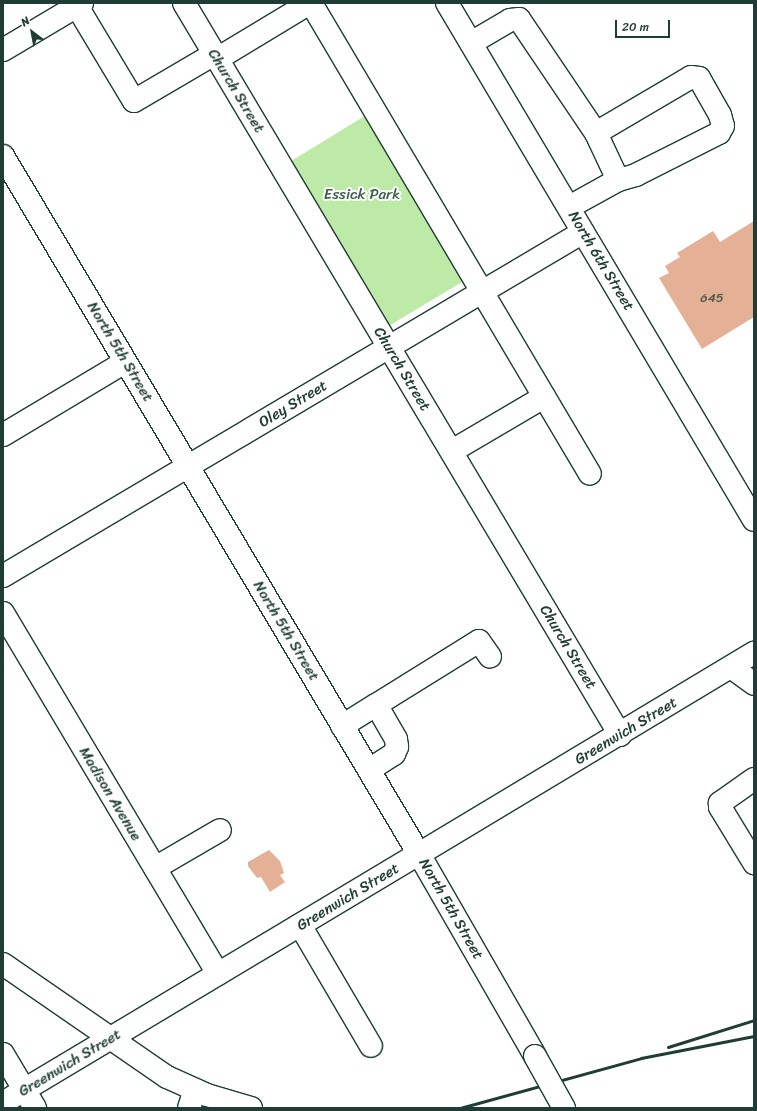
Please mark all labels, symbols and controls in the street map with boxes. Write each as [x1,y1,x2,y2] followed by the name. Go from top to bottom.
[17,11,34,31] text: N
[12,12,52,52] north arrow
[617,12,672,38] scale bar
[622,16,649,38] text: 20 m
[204,46,268,136] street label: Church Street
[324,186,400,204] park label: Essick Park
[564,208,638,314] street label: North 6th Street
[700,290,724,306] house number: 645
[83,299,157,405] street label: North 5th Street
[370,324,434,414] street label: Church Street
[255,376,331,432] street label: Oley Street
[249,578,323,684] street label: North 5th Street
[536,602,600,692] street label: Church Street
[572,693,680,769] street label: Greenwich Street
[75,744,145,844] street label: Madison Avenue
[415,855,487,963] street label: North 5th Street
[294,859,402,935] street label: Greenwich Street
[16,1025,124,1101] street label: Greenwich Street

